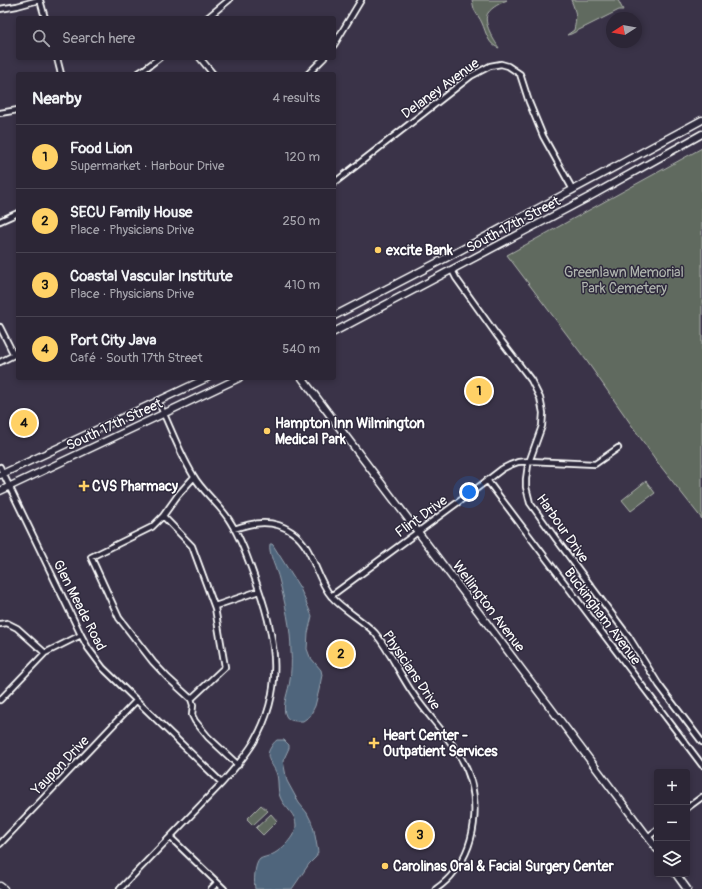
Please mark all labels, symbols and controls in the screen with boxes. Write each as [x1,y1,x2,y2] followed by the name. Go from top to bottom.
[606,12,642,48] north arrow
[16,16,336,60] search box
[30,27,52,49] icon: search
[62,29,135,48] text: Search here
[398,54,483,122] street label: Delaney Avenue
[32,88,81,109] text: Nearby
[273,90,320,106] text: 4 results
[70,139,133,158] text: Food Lion
[42,149,48,165] text: 1
[284,149,320,165] text: 120 m
[70,158,224,174] text: Supermarket · Harbour Drive
[463,192,563,256] street label: South 17th Street
[70,203,193,222] text: SECU Family House
[41,213,49,229] text: 2
[282,213,320,229] text: 250 m
[70,222,194,238] text: Place · Physicians Drive
[385,242,453,259] place label: excite Bank
[373,245,383,255] marker: excite Bank
[564,264,684,297] park label: Greenlawn Memorial Park Cemetery
[70,267,233,286] text: Coastal Vascular Institute
[41,277,49,293] text: 3
[284,277,320,293] text: 410 m
[70,286,194,302] text: Place · Physicians Drive
[70,331,157,350] text: Port City Java
[41,341,49,357] text: 4
[282,341,320,357] text: 540 m
[70,350,203,366] text: Café · South 17th Street
[466,376,492,406] pin: 1
[63,395,165,454] street label: South 17th Street
[11,408,37,438] pin: 4
[275,415,425,448] place label: Hampton Inn Wilmington Medical Park
[262,426,272,436] marker: Hampton Inn Wilmington Medical Park
[92,478,178,495] place label: CVS Pharmacy
[79,481,89,491] marker: CVS Pharmacy
[459,482,479,502] your location
[533,491,592,566] street label: Harbour Drive
[392,492,451,541] street label: Flint Drive
[49,557,110,654] street label: Glen Meade Road
[449,557,529,655] street label: Wellington Avenue
[561,564,645,668] street label: Buckingham Avenue
[379,628,444,713] street label: Physicians Drive
[328,639,354,669] pin: 2
[383,727,498,760] place label: Heart Center - Outpatient Services
[27,732,93,799] street label: Yaupon Drive
[368,737,380,749] marker: Heart Center - Outpatient Services
[654,769,690,877] map controls
[654,769,690,805] button: +
[654,805,690,841] button: −
[407,820,433,850] pin: 3
[654,841,690,877] button: layers
[393,858,615,875] place label: Carolinas Oral & Facial Surgery Center
[380,861,390,871] marker: Carolinas Oral & Facial Surgery Center

